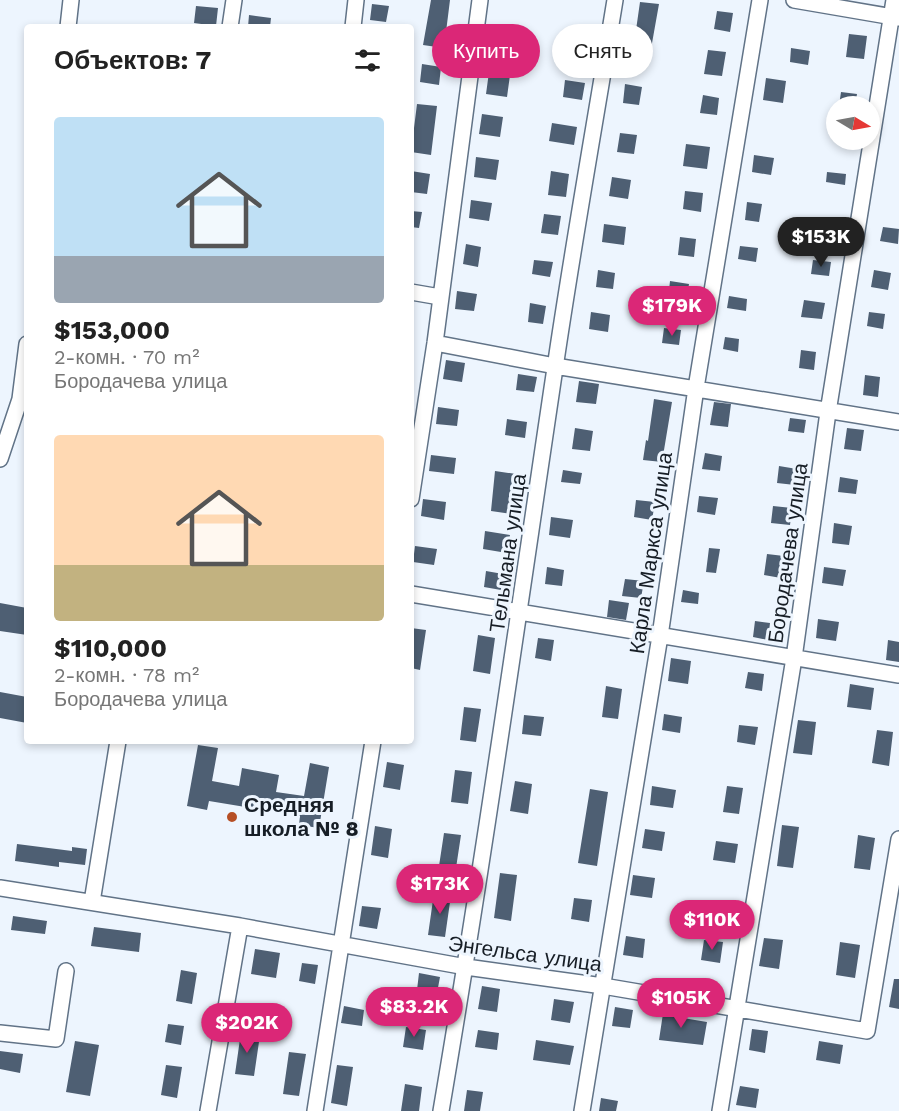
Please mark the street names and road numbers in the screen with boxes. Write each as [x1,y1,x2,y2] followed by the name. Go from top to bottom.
[624,450,677,655] street label: Карла Маркса улица
[762,461,813,645] street label: Бородачева улица
[484,472,531,634] street label: Тельмана улица
[447,930,604,977] street label: Энгельса улица

